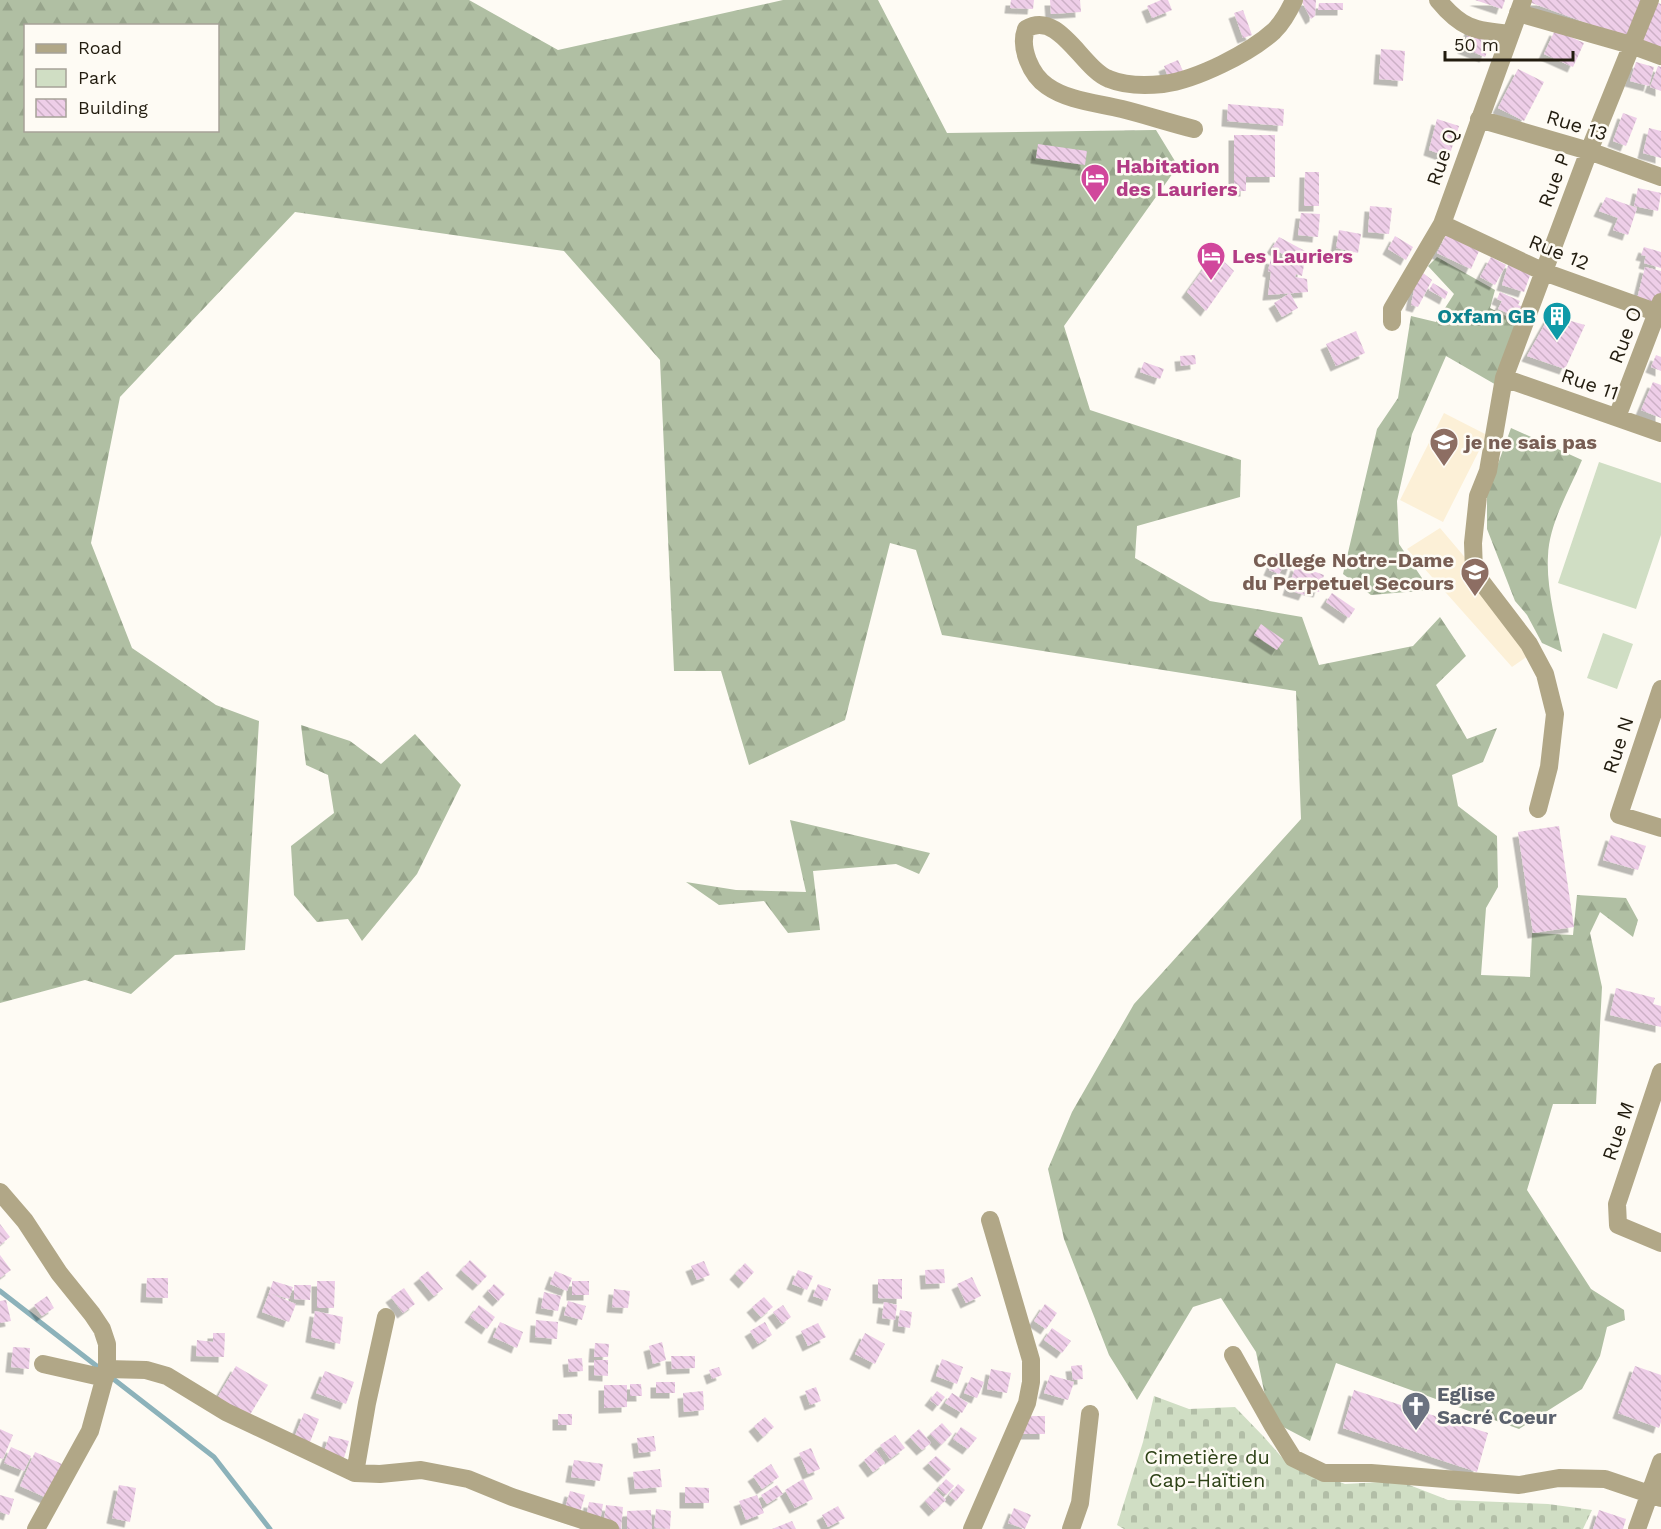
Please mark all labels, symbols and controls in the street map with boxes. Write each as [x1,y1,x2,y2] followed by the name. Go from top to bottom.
[24,24,219,132] legend
[1445,24,1572,62] scale bar
[1454,34,1499,55] text: 50 m
[78,37,122,58] text: Road
[78,67,117,88] text: Park
[78,97,148,118] text: Building
[1543,104,1611,146] street label: Rue 13
[1421,125,1463,189] street label: Rue Q
[1533,150,1575,210] street label: Rue P
[1116,154,1238,201] place label: Habitation des Lauriers
[1079,162,1111,204] hotel icon: Habitation des Lauriers
[1525,229,1593,275] street label: Rue 12
[1195,240,1227,282] hotel icon: Les Lauriers
[1232,244,1353,268] place label: Les Lauriers
[1541,300,1573,342] building icon: Oxfam GB
[1603,303,1647,367] street label: Rue O
[1437,304,1536,328] place label: Oxfam GB
[1558,363,1622,405] street label: Rue 11
[1428,426,1460,468] school or university icon: je ne sais pas
[1463,430,1597,454] place label: je ne sais pas
[1242,548,1454,595] place label: College Notre-Dame du Perpetuel Secours
[1459,556,1491,598] school or university icon: College Notre-Dame du Perpetuel Secours
[1598,713,1638,777] street label: Rue N
[1597,1098,1639,1164] street label: Rue M
[1437,1382,1557,1429] place label: Eglise Sacré Coeur
[1400,1390,1432,1432] church icon: Eglise Sacré Coeur
[1144,1445,1270,1492] park label: Cimetière du Cap-Haïtien

